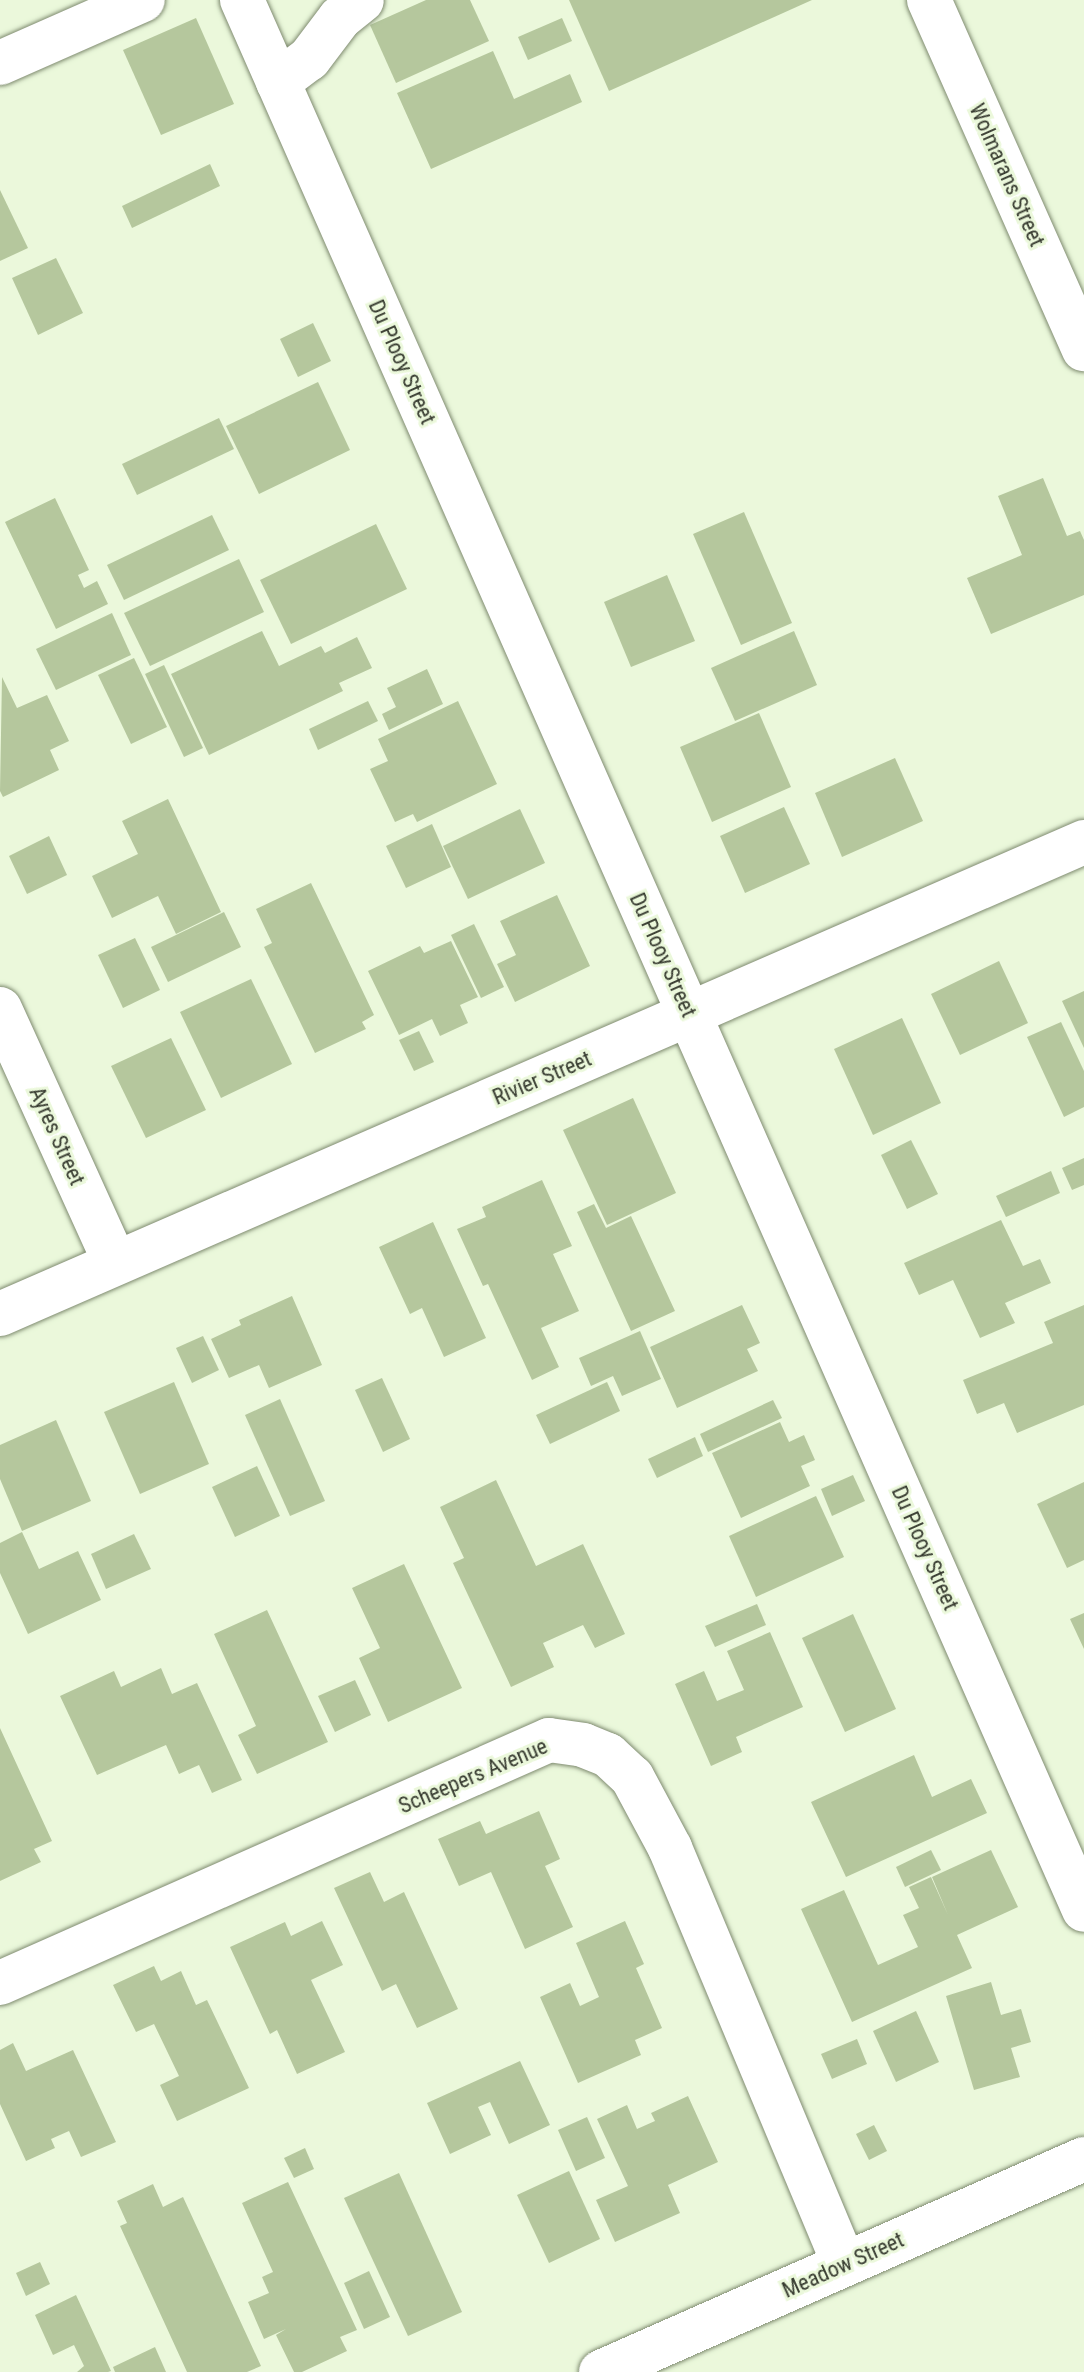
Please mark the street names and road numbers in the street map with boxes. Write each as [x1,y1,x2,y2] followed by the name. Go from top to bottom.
[964,99,1050,251] street label: Wolmarans Street
[363,296,441,428] street label: Du Plooy Street
[624,889,702,1021] street label: Du Plooy Street
[489,1045,595,1111] street label: Rivier Street
[24,1083,90,1189] street label: Ayres Street
[886,1482,964,1614] street label: Du Plooy Street
[395,1733,551,1819] street label: Scheepers Avenue
[778,2226,908,2304] street label: Meadow Street

